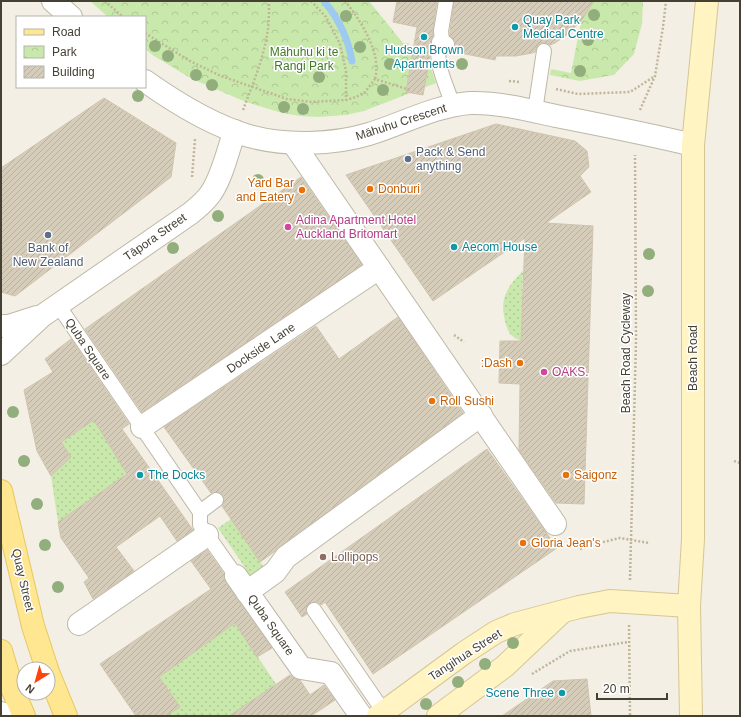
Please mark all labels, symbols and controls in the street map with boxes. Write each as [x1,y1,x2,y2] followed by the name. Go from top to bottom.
[523,13,604,41] place label: Quay Park Medical Centre
[16,16,146,88] legend
[510,22,520,32] marker: Quay Park Medical Centre
[52,25,81,39] text: Road
[419,32,429,42] marker: Hudson Brown Apartments
[385,43,463,71] place label: Hudson Brown Apartments
[52,45,78,59] text: Park
[270,45,339,73] park label: Māhuhu ki te Rangi Park
[52,65,95,79] text: Building
[354,101,449,143] street label: Māhuhu Crescent
[416,145,485,173] place label: Pack & Send anything
[403,154,413,164] marker: Pack & Send anything
[236,176,294,204] place label: Yard Bar and Eatery
[378,182,420,196] place label: Donburi
[365,184,375,194] marker: Donburi
[297,185,307,195] marker: Yard Bar and Eatery
[121,210,190,264] street label: Tāpora Street
[296,213,416,241] place label: Adina Apartment Hotel Auckland Britomart
[283,222,293,232] marker: Adina Apartment Hotel Auckland Britomart
[43,230,53,240] marker: Bank of New Zealand
[462,240,538,254] place label: Aecom House
[13,241,83,269] place label: Bank of New Zealand
[449,242,459,252] marker: Aecom House
[619,293,633,413] street label: Beach Road Cycleway
[62,315,114,383] street label: Quba Square
[224,320,298,376] street label: Dockside Lane
[686,325,700,391] street label: Beach Road
[481,356,512,370] place label: :Dash
[515,358,525,368] marker: :Dash
[552,365,589,379] place label: OAKS.
[539,367,549,377] marker: OAKS.
[440,394,494,408] place label: Roll Sushi
[427,396,437,406] marker: Roll Sushi
[148,468,205,482] place label: The Docks
[574,468,617,482] place label: Saigonz
[135,470,145,480] marker: The Docks
[561,470,571,480] marker: Saigonz
[531,536,601,550] place label: Gloria Jean's
[518,538,528,548] marker: Gloria Jean's
[9,547,37,613] street label: Quay Street
[331,550,378,564] place label: Lollipops
[318,552,328,562] marker: Lollipops
[245,592,297,659] street label: Quba Square
[426,626,505,684] street label: Tangihua Street
[16,661,56,701] north arrow
[597,675,667,701] scale bar
[23,682,37,696] text: N
[603,682,630,696] text: 20 m
[486,686,554,700] place label: Scene Three
[557,688,567,698] marker: Scene Three

